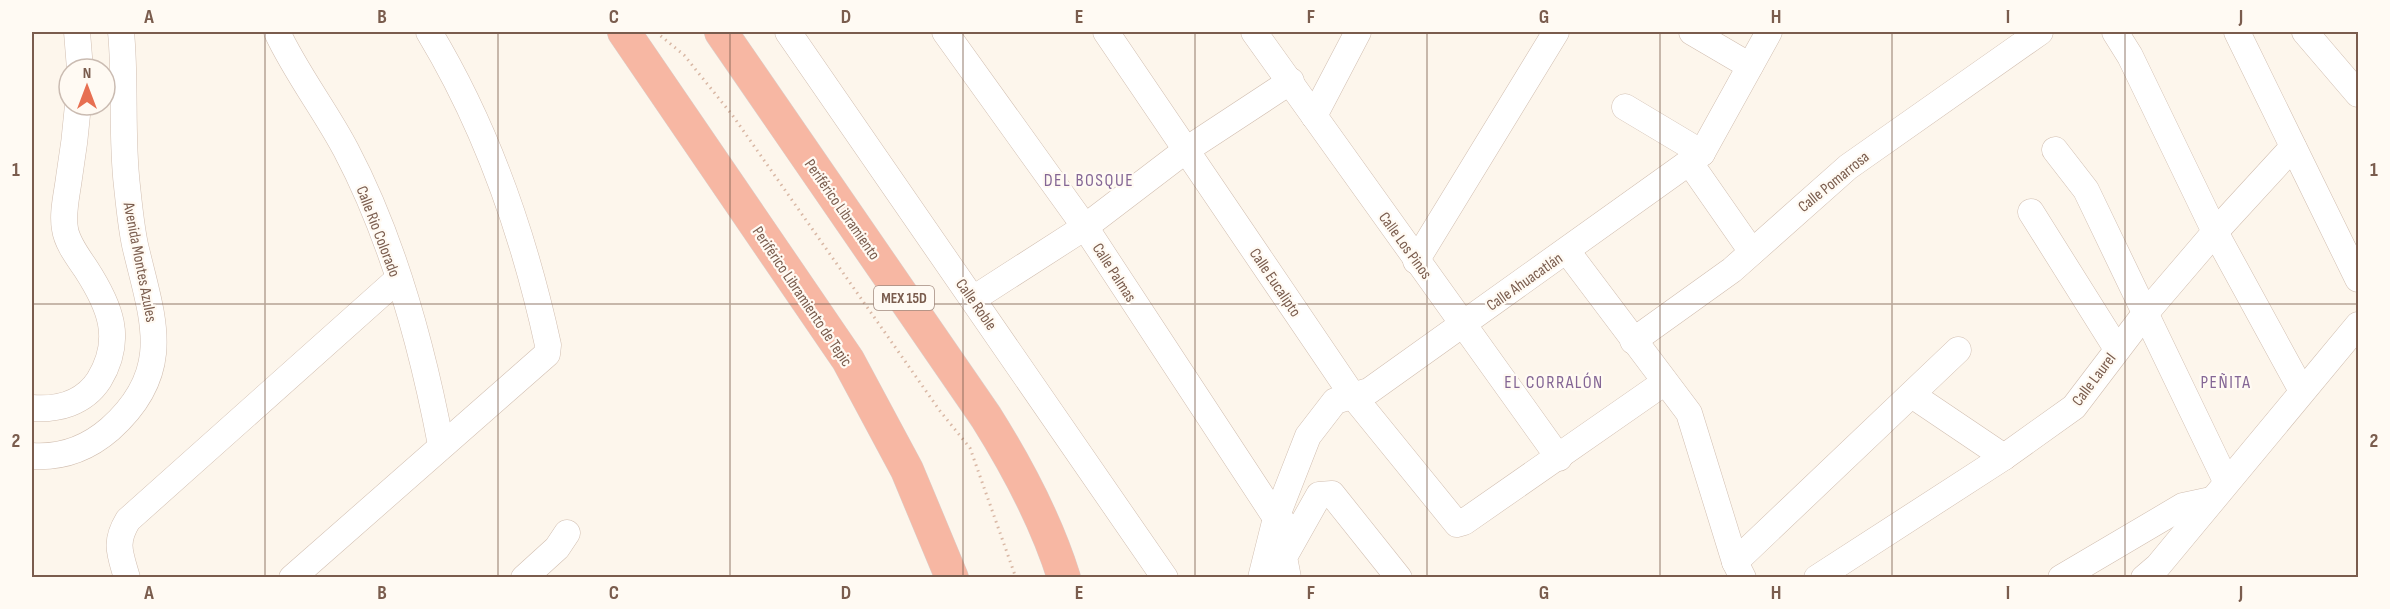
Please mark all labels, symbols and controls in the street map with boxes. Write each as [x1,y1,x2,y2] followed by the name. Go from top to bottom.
[143,5,154,29] text: A
[377,5,387,29] text: B
[609,5,619,29] text: C
[841,5,851,29] text: D
[1075,5,1083,29] text: E
[1307,5,1315,29] text: F
[1539,5,1549,29] text: G
[1771,5,1781,29] text: H
[2006,5,2010,29] text: I
[2238,5,2243,29] text: J
[57,57,117,117] north arrow
[83,64,91,83] text: N
[1795,148,1873,217] street label: Calle Pomarrosa
[800,156,884,264] street label: Periférico Libramiento
[12,158,20,182] text: 1
[2370,158,2378,182] text: 1
[1044,170,1134,191] district label: DEL BOSQUE
[352,183,404,280] street label: Calle Rio Colorado
[118,200,160,324] street label: Avenida Montes Azules
[1374,209,1436,283] street label: Calle Los Pinos
[748,223,856,370] street label: Periférico Libramiento de Tepic
[1088,240,1140,306] street label: Calle Palmas
[1245,245,1305,321] street label: Calle Eucalipto
[1483,249,1567,315] street label: Calle Ahuacatlán
[951,275,1000,334] street label: Calle Roble
[874,286,934,310] road number: MEX 15D
[2068,350,2120,410] street label: Calle Laurel
[1504,372,1604,393] district label: EL CORRALÓN
[2200,372,2252,393] district label: PEÑITA
[12,429,20,453] text: 2
[2370,429,2378,453] text: 2
[143,581,154,605] text: A
[377,581,387,605] text: B
[609,581,619,605] text: C
[841,581,851,605] text: D
[1075,581,1083,605] text: E
[1307,581,1315,605] text: F
[1539,581,1549,605] text: G
[1771,581,1781,605] text: H
[2006,581,2010,605] text: I
[2238,581,2243,605] text: J

